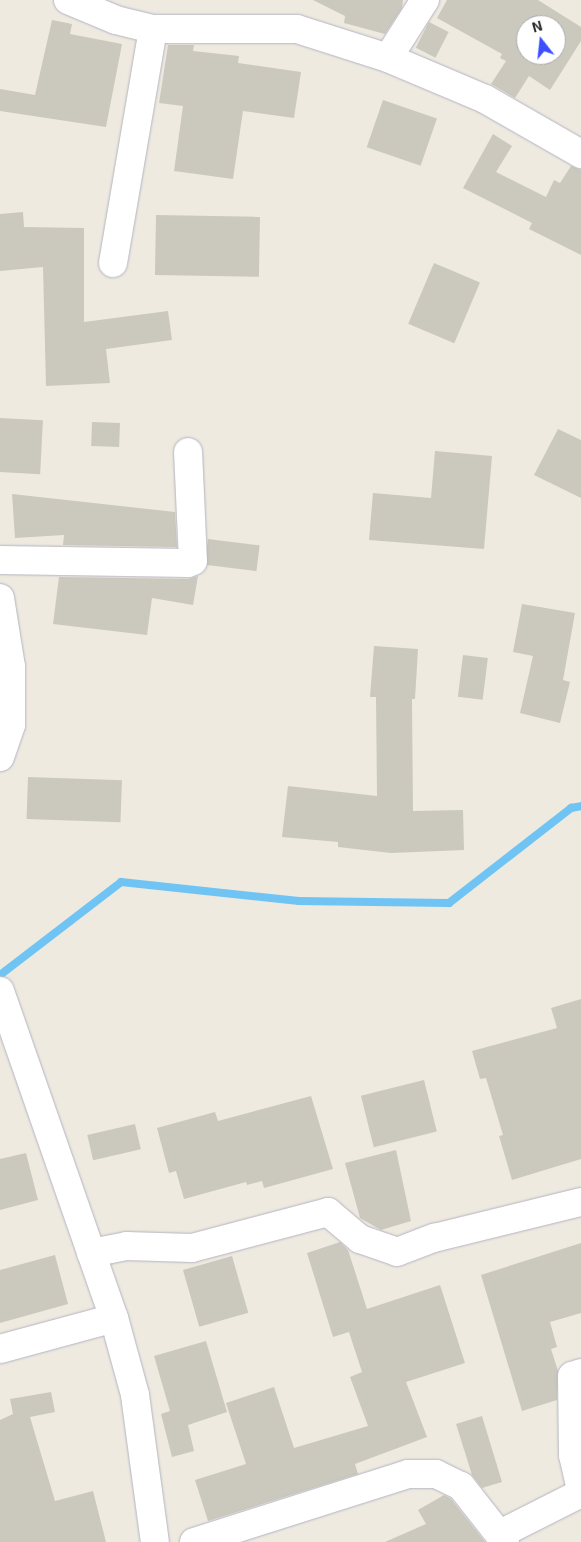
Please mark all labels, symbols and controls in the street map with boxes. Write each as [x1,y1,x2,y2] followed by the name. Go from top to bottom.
[516,15,566,65] north arrow
[530,16,544,36] text: N

